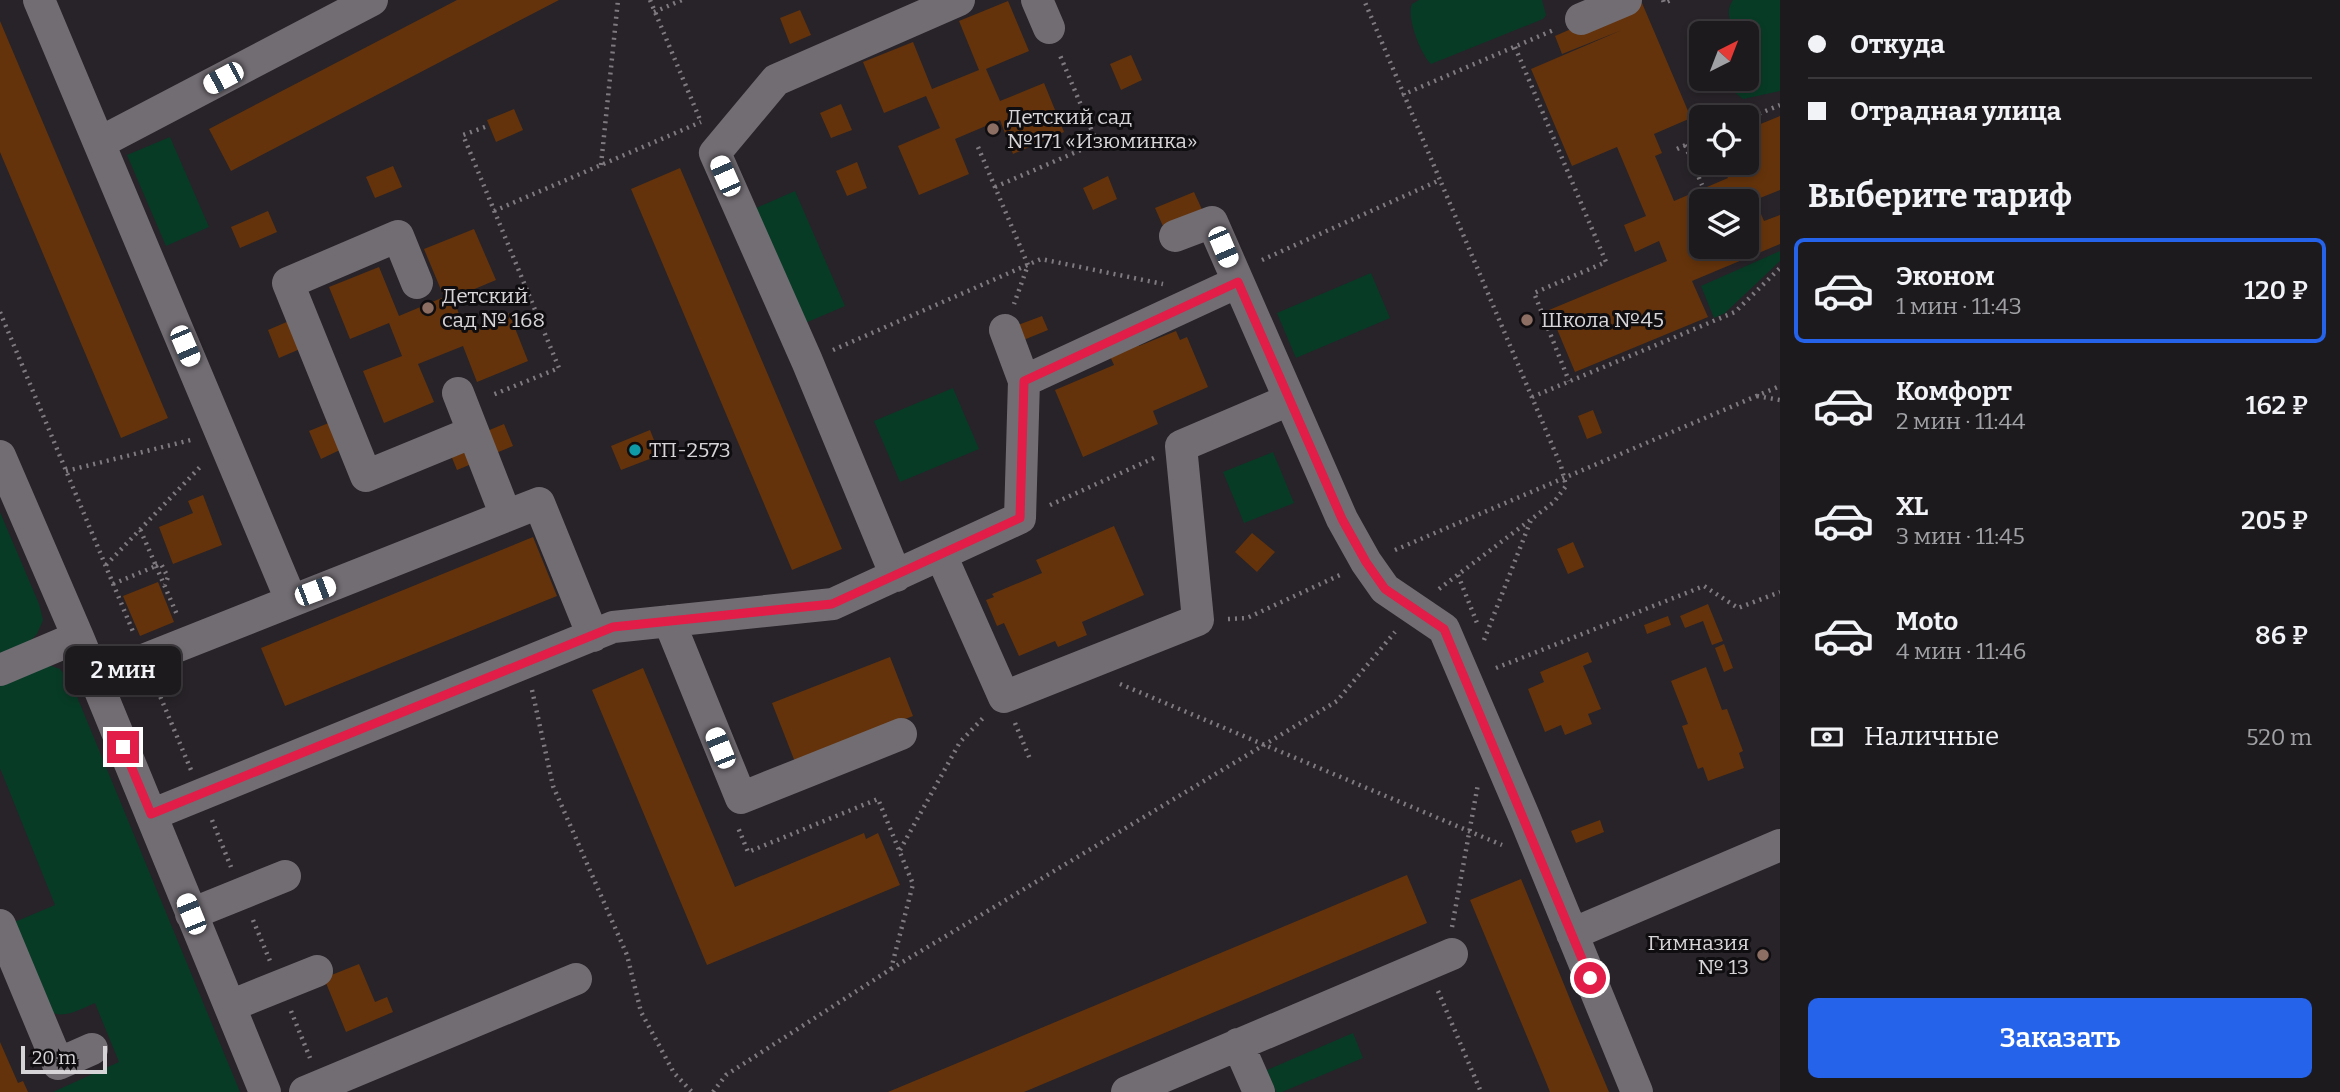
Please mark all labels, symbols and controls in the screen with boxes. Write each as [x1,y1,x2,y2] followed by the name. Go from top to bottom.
[1689,21,1759,91] north arrow
[1689,21,1759,259] map controls
[1850,29,1945,60] text: Откуда
[200,59,247,97] car
[1850,96,2061,127] text: Отрадная улица
[1007,104,1197,154] place label: Детский сад №171 «Изюминка»
[1689,105,1759,175] button: locate
[985,121,1001,137] marker: Детский сад №171 «Изюминка»
[707,153,744,199] car
[1808,177,2072,215] text: Выберите тариф
[1689,189,1759,259] button: layers
[1206,224,1241,270] car
[1812,259,1875,322] icon: car
[1896,261,1995,292] text: Эконом
[2244,275,2308,306] text: 120 ₽
[442,283,545,333] place label: Детский сад № 168
[1896,292,2022,320] text: 1 мин · 11:43
[420,300,436,316] marker: Детский сад № 168
[1541,307,1664,333] place label: Школа №45
[1519,312,1535,328] marker: Школа №45
[168,323,203,369] car
[1812,374,1875,437] icon: car
[1896,376,2012,407] text: Комфорт
[2246,390,2308,421] text: 162 ₽
[1896,407,2025,435] text: 2 мин · 11:44
[649,437,731,463] place label: ТП-2573
[627,442,643,458] marker: ТП-2573
[1812,489,1875,552] icon: car
[1896,491,1928,522] text: XL
[2241,505,2308,536] text: 205 ₽
[1896,522,2025,550] text: 3 мин · 11:45
[292,574,339,608] car
[1812,604,1875,667] icon: car
[1896,606,1958,637] text: Moto
[2255,620,2308,651] text: 86 ₽
[1896,637,2026,665] text: 4 мин · 11:46
[65,646,181,694] callout: 2 мин
[90,656,156,684] text: 2 мин
[1808,718,1846,756] icon: cash
[1864,721,1999,752] text: Наличные
[2246,723,2312,751] text: 520 m
[703,725,738,771] car
[107,731,139,763] route end
[174,891,209,937] car
[1647,930,1749,980] place label: Гимназия № 13
[1755,947,1771,963] marker: Гимназия № 13
[1574,962,1606,994] route start
[1808,998,2312,1078] button: Заказать
[21,1043,107,1075] scale bar
[32,1046,76,1069] text: 20 m

